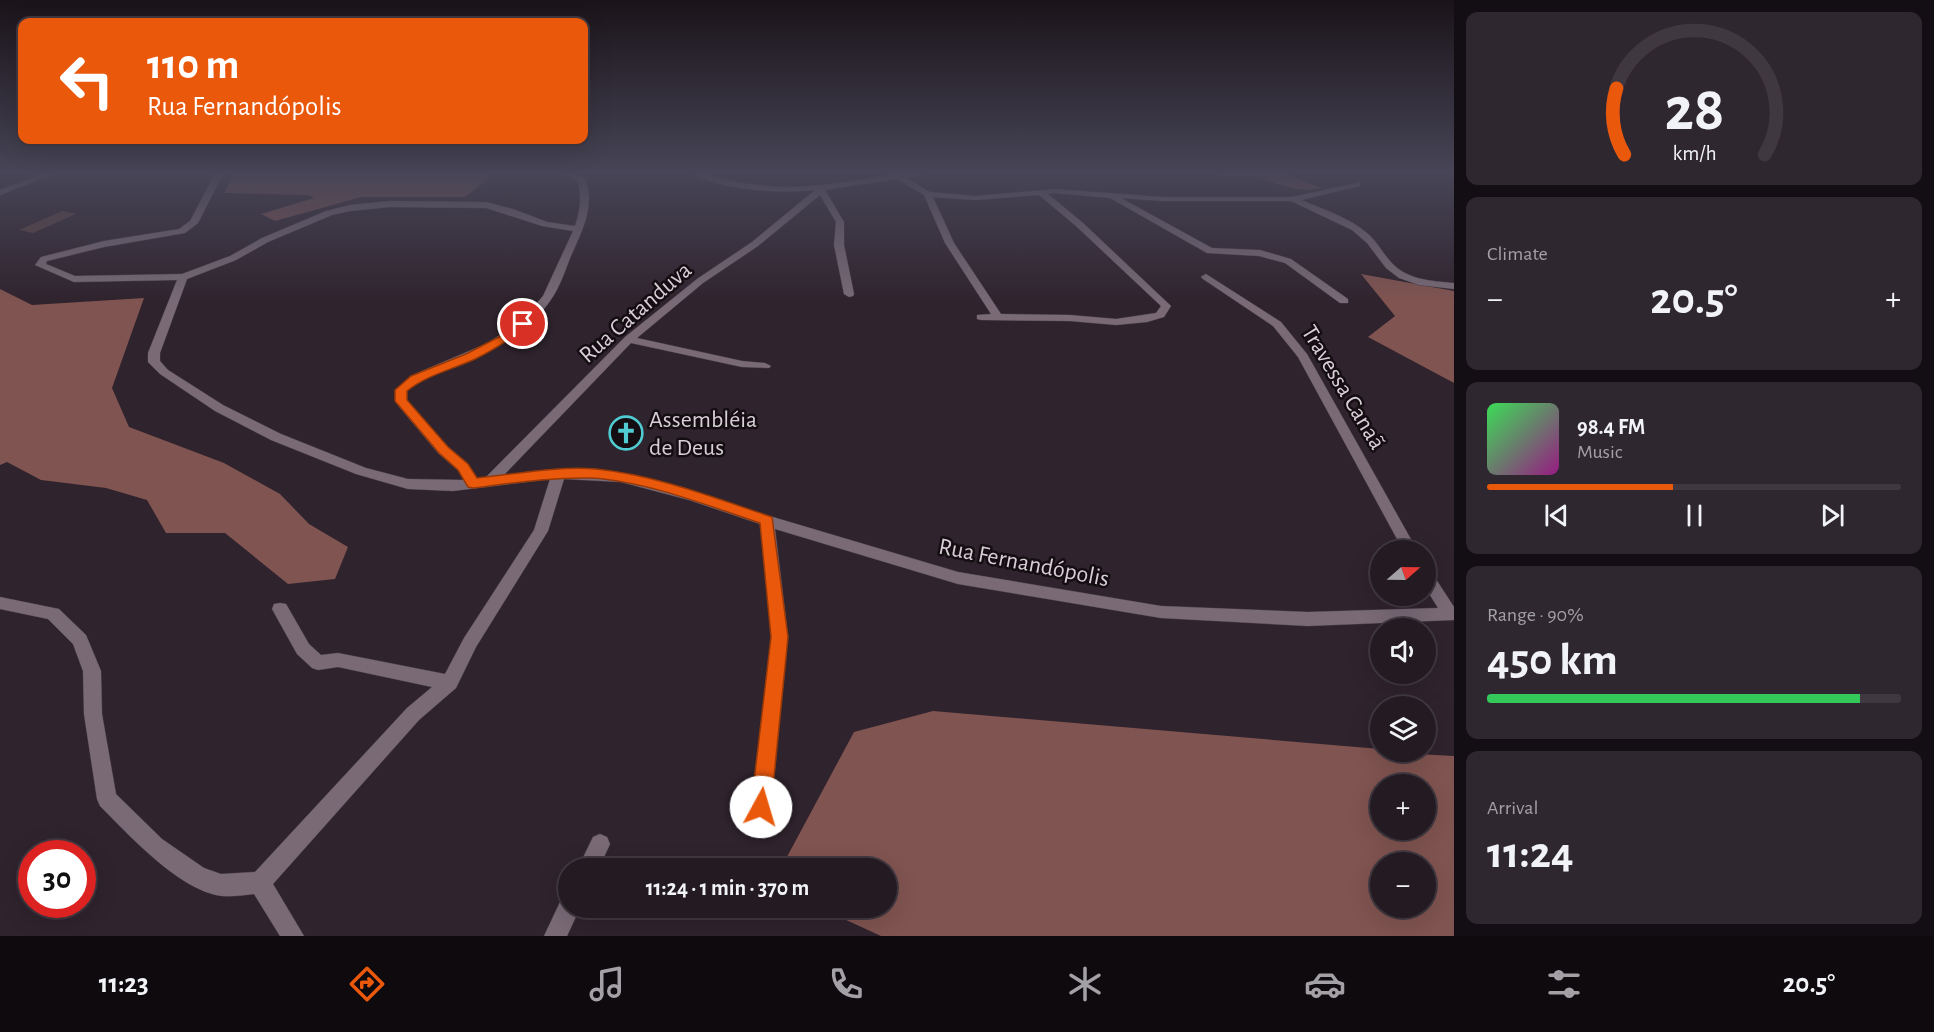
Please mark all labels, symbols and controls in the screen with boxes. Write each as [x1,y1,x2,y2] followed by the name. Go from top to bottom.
[48,42,126,120] icon: left
[147,44,239,86] text: 110 m
[1664,80,1724,142] text: 28
[147,93,342,120] text: Rua Fernandópolis
[1672,144,1716,165] text: km/h
[1487,244,1548,264] text: Climate
[575,258,696,368] street label: Rua Catanduva
[1650,277,1738,322] text: 20.5°
[1487,283,1503,316] text: −
[1885,283,1901,316] text: +
[497,298,548,349] pin
[506,307,539,340] icon: arrive
[1297,321,1390,454] street label: Travessa Canaã
[649,408,757,460] place label: Assembléia de Deus
[608,415,644,451] church icon: Assembléia de Deus
[1577,416,1645,438] text: 98.4 FM
[1577,442,1623,462] text: Music
[1540,499,1573,532] icon: previous
[1678,499,1711,532] icon: pause
[1816,499,1849,532] icon: next
[937,535,1111,591] street label: Rua Fernandópolis
[1370,540,1436,606] north arrow
[1370,540,1436,918] map controls
[1487,605,1584,625] text: Range · 90%
[1370,618,1436,684] button: sound
[1487,638,1618,683] text: 450 km
[1370,696,1436,762] button: layers
[1370,774,1436,840] button: +
[729,775,793,839] position arrow
[1487,798,1538,818] text: Arrival
[1487,831,1574,876] text: 11:24
[18,840,96,918] speed limit sign: 30
[1370,852,1436,918] button: −
[646,877,809,899] text: 11:24 · 1 min · 370 m
[346,963,388,1005] icon: directions
[586,963,628,1005] icon: music
[825,963,867,1005] icon: phone
[1064,963,1106,1005] icon: climate
[1304,963,1346,1005] icon: car
[1543,963,1585,1005] icon: filters
[99,970,149,997] text: 11:23
[1783,970,1835,997] text: 20.5°

